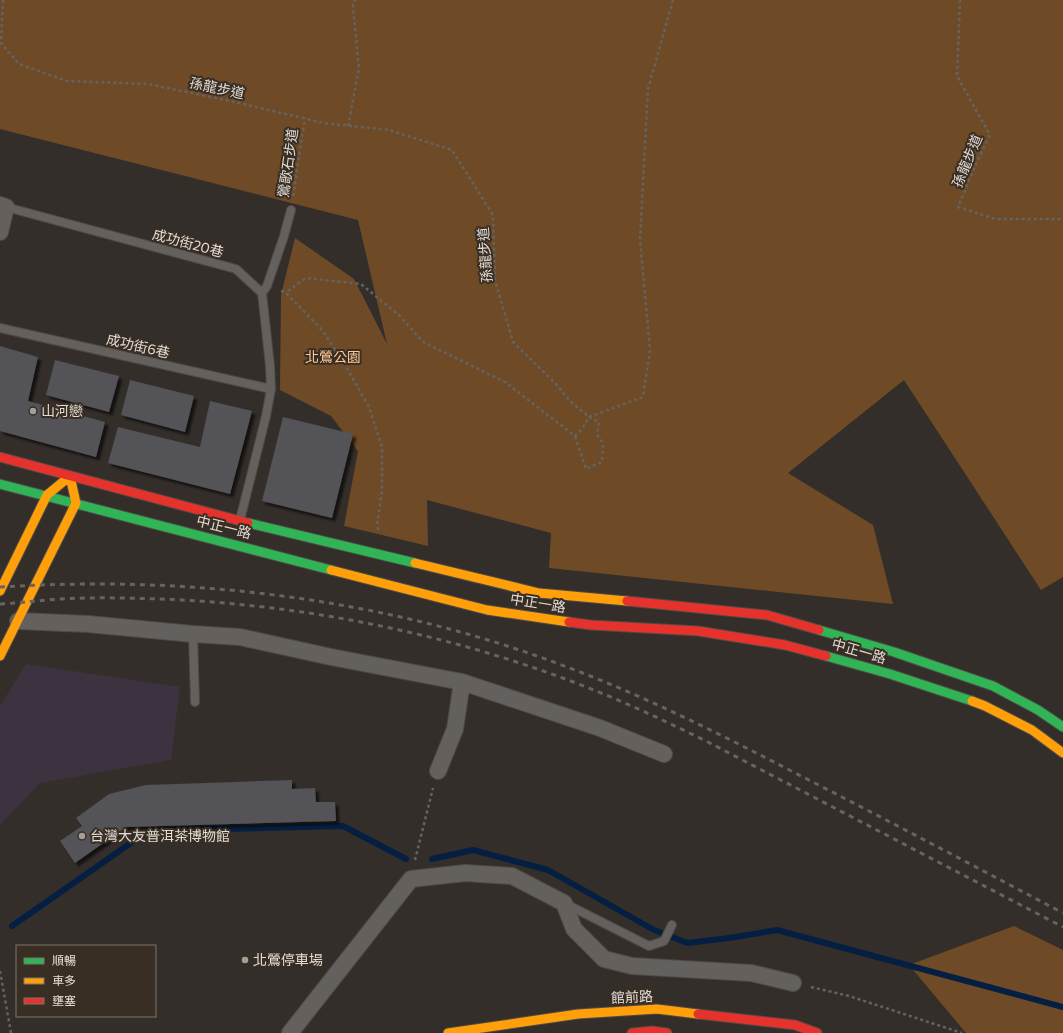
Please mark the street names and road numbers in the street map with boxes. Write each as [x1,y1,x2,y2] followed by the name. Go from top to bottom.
[188,73,246,102] street label: 孫龍步道
[274,127,301,199] street label: 鶯歌石步道
[948,132,985,190] street label: 孫龍步道
[151,225,226,260] street label: 成功街20巷
[474,227,495,284] street label: 孫龍步道
[105,330,171,361] street label: 成功街6巷
[195,511,253,542] street label: 中正一路
[509,590,567,615] street label: 中正一路
[830,635,888,666] street label: 中正一路
[611,987,653,1006] street label: 館前路

